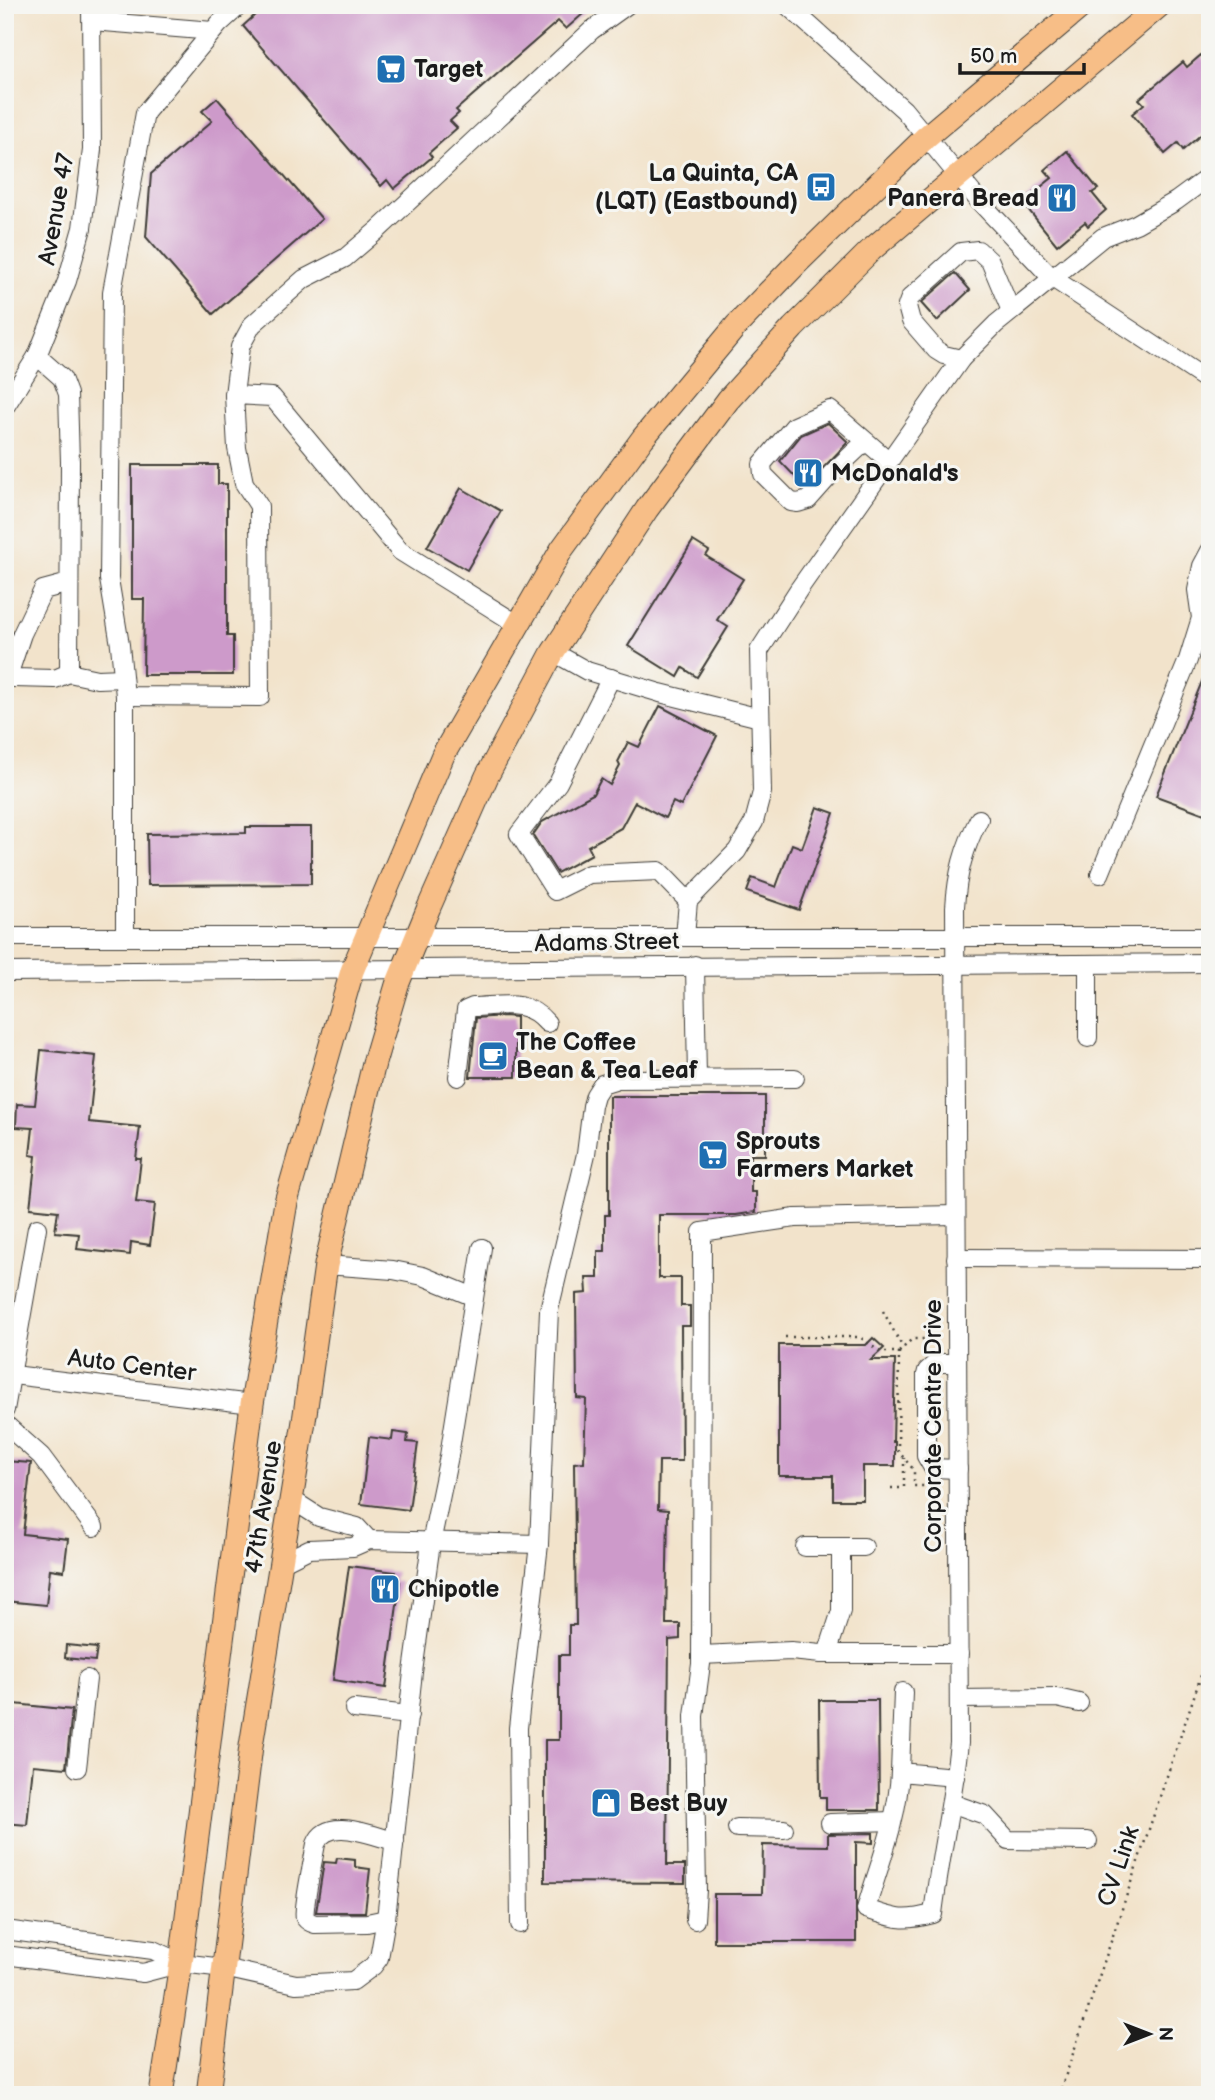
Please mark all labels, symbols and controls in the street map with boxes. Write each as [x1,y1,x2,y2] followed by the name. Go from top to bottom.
[960,32,1084,76] scale bar
[970,44,1017,69] text: 50 m
[374,52,408,86] supermarket icon: Target
[414,55,483,84] place label: Target
[32,150,81,267] street label: Avenue 47
[595,159,798,216] place label: La Quinta, CA (LQT) (Eastbound)
[804,170,838,204] bus stop icon: La Quinta, CA (LQT) (Eastbound)
[1045,181,1079,215] restaurant icon: Panera Bread
[887,184,1039,213] place label: Panera Bread
[791,456,825,490] restaurant icon: McDonald's
[831,459,959,488] place label: McDonald's
[534,927,680,958] street label: Adams Street
[516,1028,699,1085] place label: The Coffee Bean & Tea Leaf
[476,1039,510,1073] cafe icon: The Coffee Bean & Tea Leaf
[736,1127,913,1184] place label: Sprouts Farmers Market
[696,1138,730,1172] supermarket icon: Sprouts Farmers Market
[919,1299,948,1553] street label: Corporate Centre Drive
[66,1343,198,1388] street label: Auto Center
[239,1439,288,1576] street label: 47th Avenue
[368,1572,402,1606] restaurant icon: Chipotle
[408,1575,500,1604] place label: Chipotle
[589,1786,623,1820] shop icon: Best Buy
[629,1789,727,1818] place label: Best Buy
[1091,1822,1146,1910] street label: CV Link
[1114,1998,1184,2068] north arrow
[1153,2027,1176,2041] text: N

